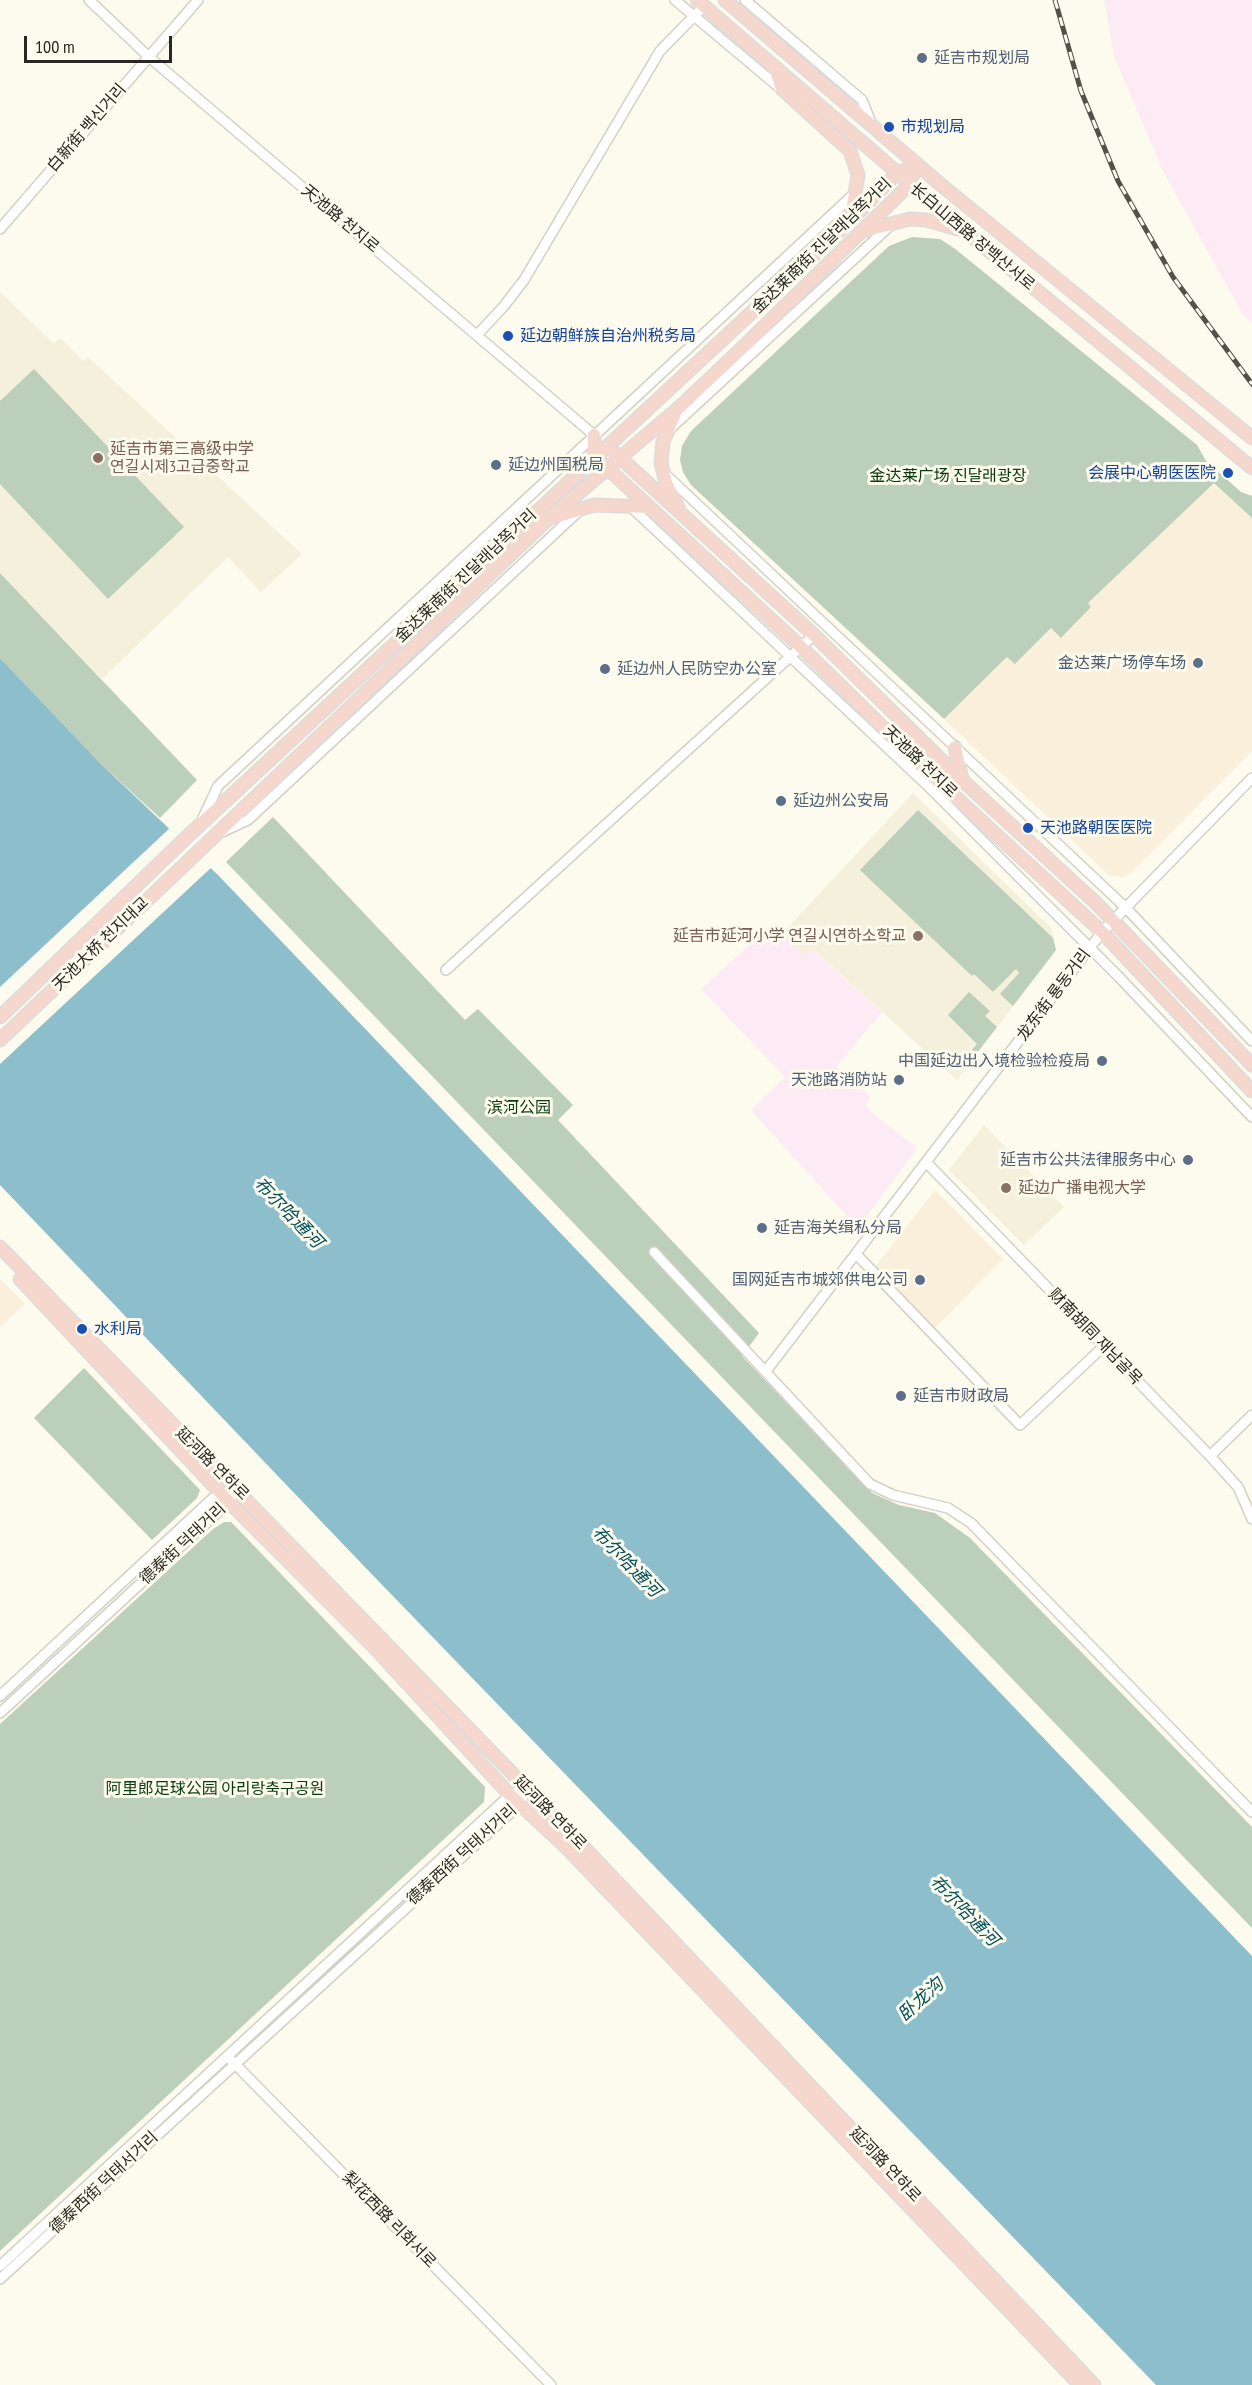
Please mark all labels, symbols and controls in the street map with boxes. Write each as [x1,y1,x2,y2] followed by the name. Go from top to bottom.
[27,24,176,62] scale bar
[35,35,75,58] text: 100 m
[934,48,1030,68] place label: 延吉市规划局
[915,51,929,65] marker: 延吉市规划局
[44,80,130,176] street label: 白新街 백신거리
[901,117,965,137] place label: 市规划局
[882,120,896,134] marker: 市规划局
[748,174,896,318] street label: 金达莱南街 진달래남쪽거리
[906,179,1038,295] street label: 长白山西路 장백산서로
[297,181,383,257] street label: 天池路 천지로
[520,326,696,346] place label: 延边朝鲜族自治州税务局
[501,329,515,343] marker: 延边朝鲜族自治州税务局
[110,439,254,477] place label: 延吉市第三高级中学 연길시제3고급중학교
[91,451,105,465] marker: 延吉市第三高级中学 연길시제3고급중학교
[508,455,604,475] place label: 延边州国税局
[489,458,503,472] marker: 延边州国税局
[1088,463,1216,483] place label: 会展中心朝医医院
[870,466,1026,486] park label: 金达莱广场 진달래광장
[1221,466,1235,480] marker: 会展中心朝医医院
[391,505,541,647] street label: 金达莱南街 진달래남쪽거리
[1058,653,1186,673] place label: 金达莱广场停车场
[1191,656,1205,670] marker: 金达莱广场停车场
[617,659,777,679] place label: 延边州人民防空办公室
[598,662,612,676] marker: 延边州人民防空办公室
[879,722,961,802] street label: 天池路 천지로
[793,791,889,811] place label: 延边州公安局
[774,794,788,808] marker: 延边州公安局
[1040,818,1152,838] place label: 天池路朝医医院
[1021,821,1035,835] marker: 天池路朝医医院
[49,893,153,995] street label: 天池大桥 천지대교
[673,926,906,946] place label: 延吉市延河小学 연길시연하소학교
[911,929,925,943] marker: 延吉市延河小学 연길시연하소학교
[1013,945,1095,1045] street label: 龙东街 룡동거리
[898,1051,1090,1071] place label: 中国延边出入境检验检疫局
[1095,1054,1109,1068] marker: 中国延边出入境检验检疫局
[791,1070,887,1090] place label: 天池路消防站
[892,1073,906,1087] marker: 天池路消防站
[487,1098,551,1118] park label: 滨河公园
[1000,1150,1176,1170] place label: 延吉市公共法律服务中心
[1181,1153,1195,1167] marker: 延吉市公共法律服务中心
[249,1173,327,1253] water label: 布尔哈通河
[1018,1178,1146,1198] place label: 延边广播电视大学
[999,1181,1013,1195] marker: 延边广播电视大学
[774,1218,902,1238] place label: 延吉海关缉私分局
[755,1221,769,1235] marker: 延吉海关缉私分局
[732,1270,908,1290] place label: 国网延吉市城郊供电公司
[913,1273,927,1287] marker: 国网延吉市城郊供电公司
[1044,1285,1146,1389] street label: 财南胡同 재남골목
[94,1319,142,1339] place label: 水利局
[75,1322,89,1336] marker: 水利局
[913,1386,1009,1406] place label: 延吉市财政局
[894,1389,908,1403] marker: 延吉市财政局
[171,1423,253,1505] street label: 延河路 연하로
[136,1499,230,1589] street label: 德泰街 덕태거리
[587,1522,665,1602] water label: 布尔哈通河
[510,1772,590,1854] street label: 延河路 연하로
[106,1779,324,1799] park label: 阿里郎足球公园 아리랑축구공원
[403,1801,521,1909] street label: 德泰西街 덕태서거리
[925,1871,1003,1951] water label: 布尔哈通河
[894,1974,948,2026] water label: 卧龙沟
[845,2124,925,2206] street label: 延河路 연하로
[46,2128,162,2238] street label: 德泰西街 덕태서거리
[338,2168,440,2272] street label: 梨花西路 리화서로

